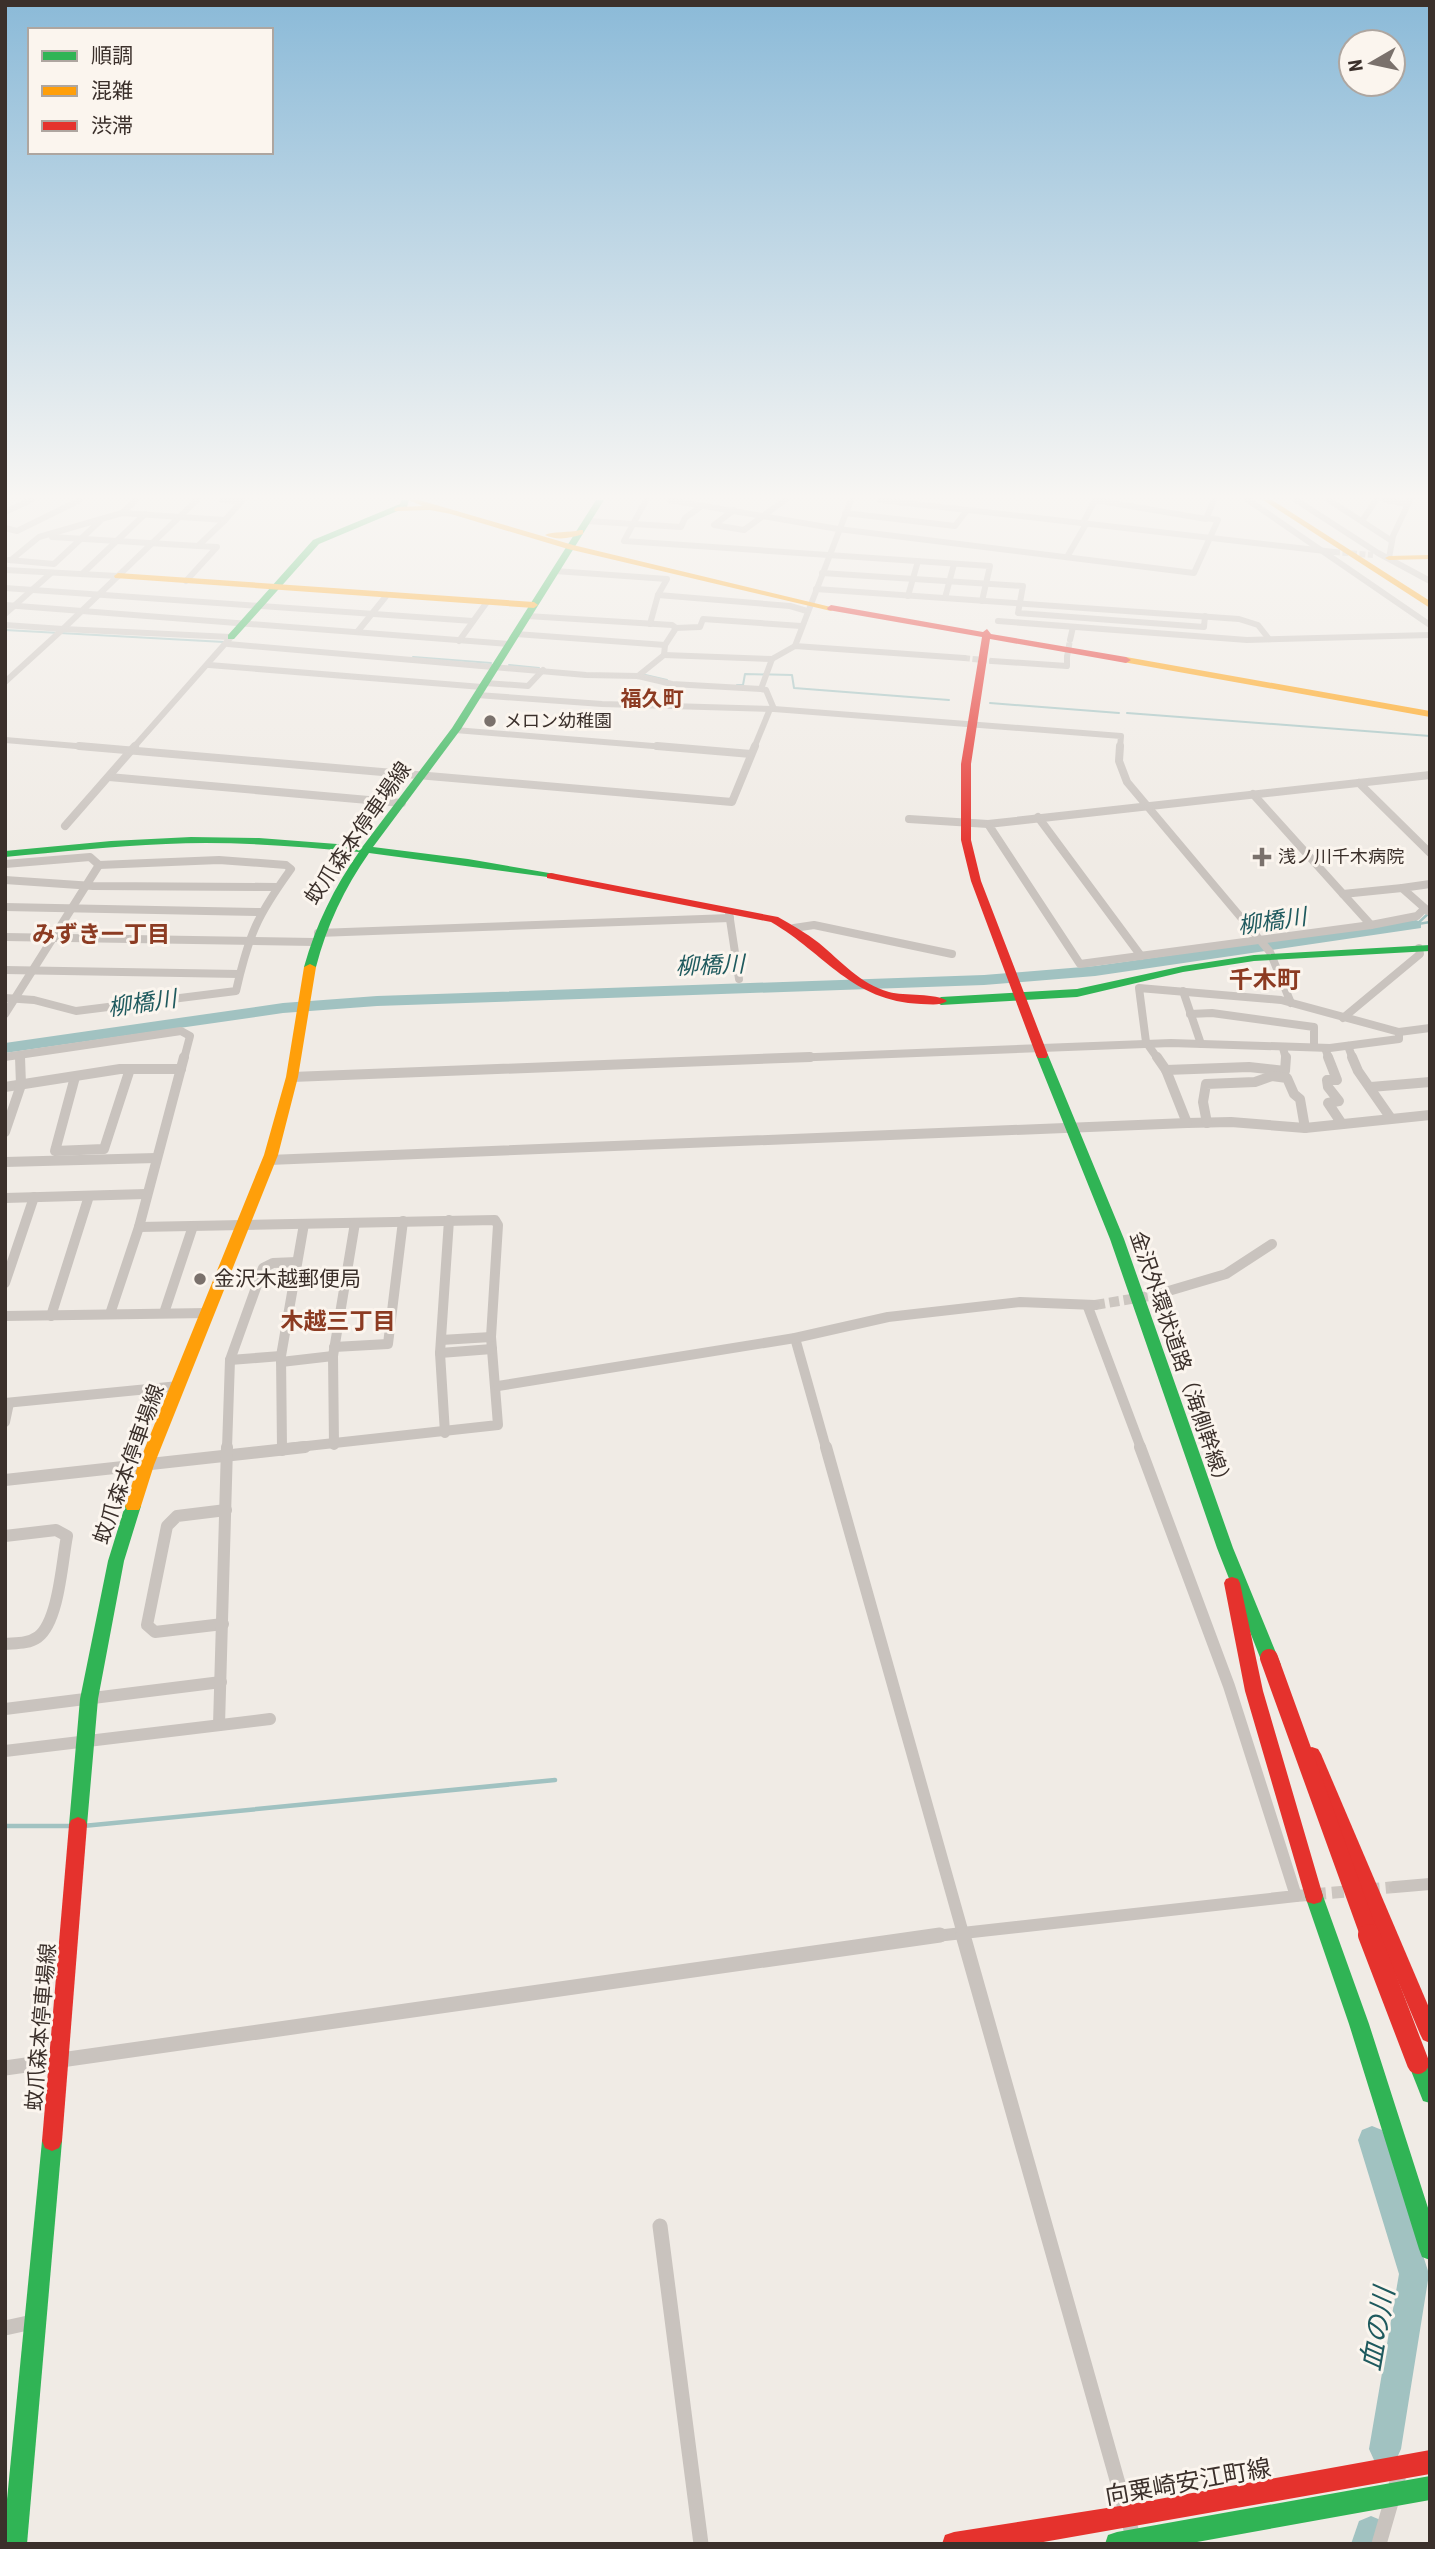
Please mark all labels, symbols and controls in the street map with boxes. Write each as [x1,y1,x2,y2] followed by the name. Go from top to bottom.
[28,28,273,154] legend
[1337,28,1407,98] north arrow
[91,44,133,68] text: 順調
[1343,58,1368,73] text: N
[91,79,133,103] text: 混雑
[91,114,133,138] text: 渋滞
[621,687,684,711] district label: 福久町
[504,710,612,731] place label: メロン幼稚園
[482,713,498,729] marker: メロン幼稚園
[300,757,416,909] street label: 蚊爪森本停車場線
[1278,846,1404,867] place label: 浅ノ川千木病院
[1252,847,1272,867] marker: 浅ノ川千木病院
[1236,903,1311,940] water label: 柳橋川
[32,921,170,948] district label: みずき一丁目
[675,951,748,980] water label: 柳橋川
[1229,966,1301,994] district label: 千木町
[106,985,181,1022] water label: 柳橋川
[1125,1228,1237,1494] street label: 金沢外環状道路（海側幹線）
[214,1267,361,1291] place label: 金沢木越郵便局
[192,1271,208,1287] marker: 金沢木越郵便局
[281,1308,396,1335] district label: 木越三丁目
[89,1381,169,1547] street label: 蚊爪森本停車場線
[22,1942,60,2112] street label: 蚊爪森本停車場線
[1354,2282,1402,2373] water label: 血の川
[1103,2454,1273,2510] street label: 向粟崎安江町線

